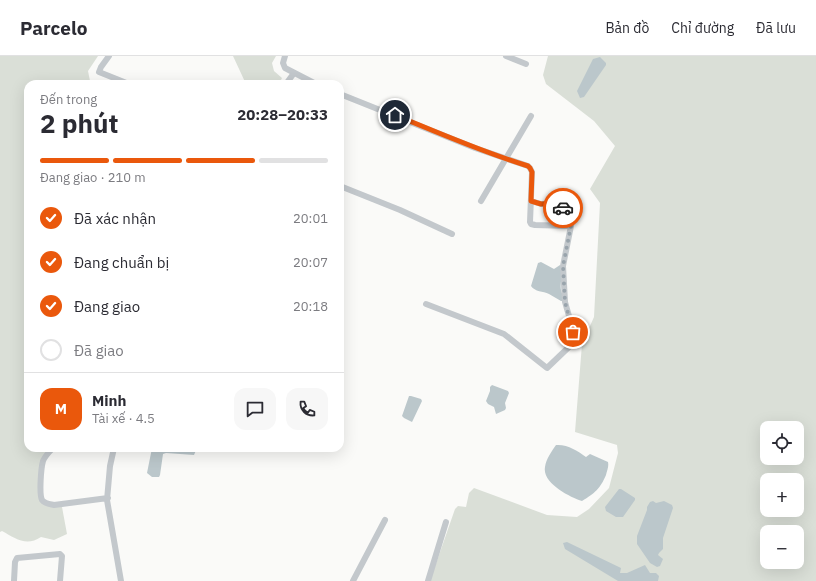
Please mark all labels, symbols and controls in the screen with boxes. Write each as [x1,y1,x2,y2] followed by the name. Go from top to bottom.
[20,16,87,40] text: Parcelo
[605,19,649,37] text: Bản đồ
[671,19,734,37] text: Chỉ đường
[756,19,796,37] text: Đã lưu
[40,91,97,108] text: Đến trong
[378,98,412,132] pin
[384,104,406,126] icon: home
[237,105,328,124] text: 20:28–20:33
[40,106,119,140] text: 2 phút
[40,169,146,186] text: Đang giao · 210 m
[543,188,583,228] courier
[552,197,574,219] icon: car
[40,207,62,229] icon: check
[74,209,156,228] text: Đã xác nhận
[293,210,328,227] text: 20:01
[40,251,62,273] icon: check
[74,253,169,272] text: Đang chuẩn bị
[293,254,328,271] text: 20:07
[40,295,62,317] icon: check
[74,297,140,316] text: Đang giao
[293,298,328,315] text: 20:18
[556,315,590,349] pin
[562,321,584,343] icon: bag
[74,341,124,360] text: Đã giao
[234,388,276,430] button: chat
[286,388,328,430] button: phone
[92,391,126,410] text: Minh
[55,399,67,418] text: M
[92,410,155,427] text: Tài xế · 4.5
[760,421,804,569] map controls
[760,421,804,465] button: locate
[760,473,804,517] button: +
[760,525,804,569] button: −

